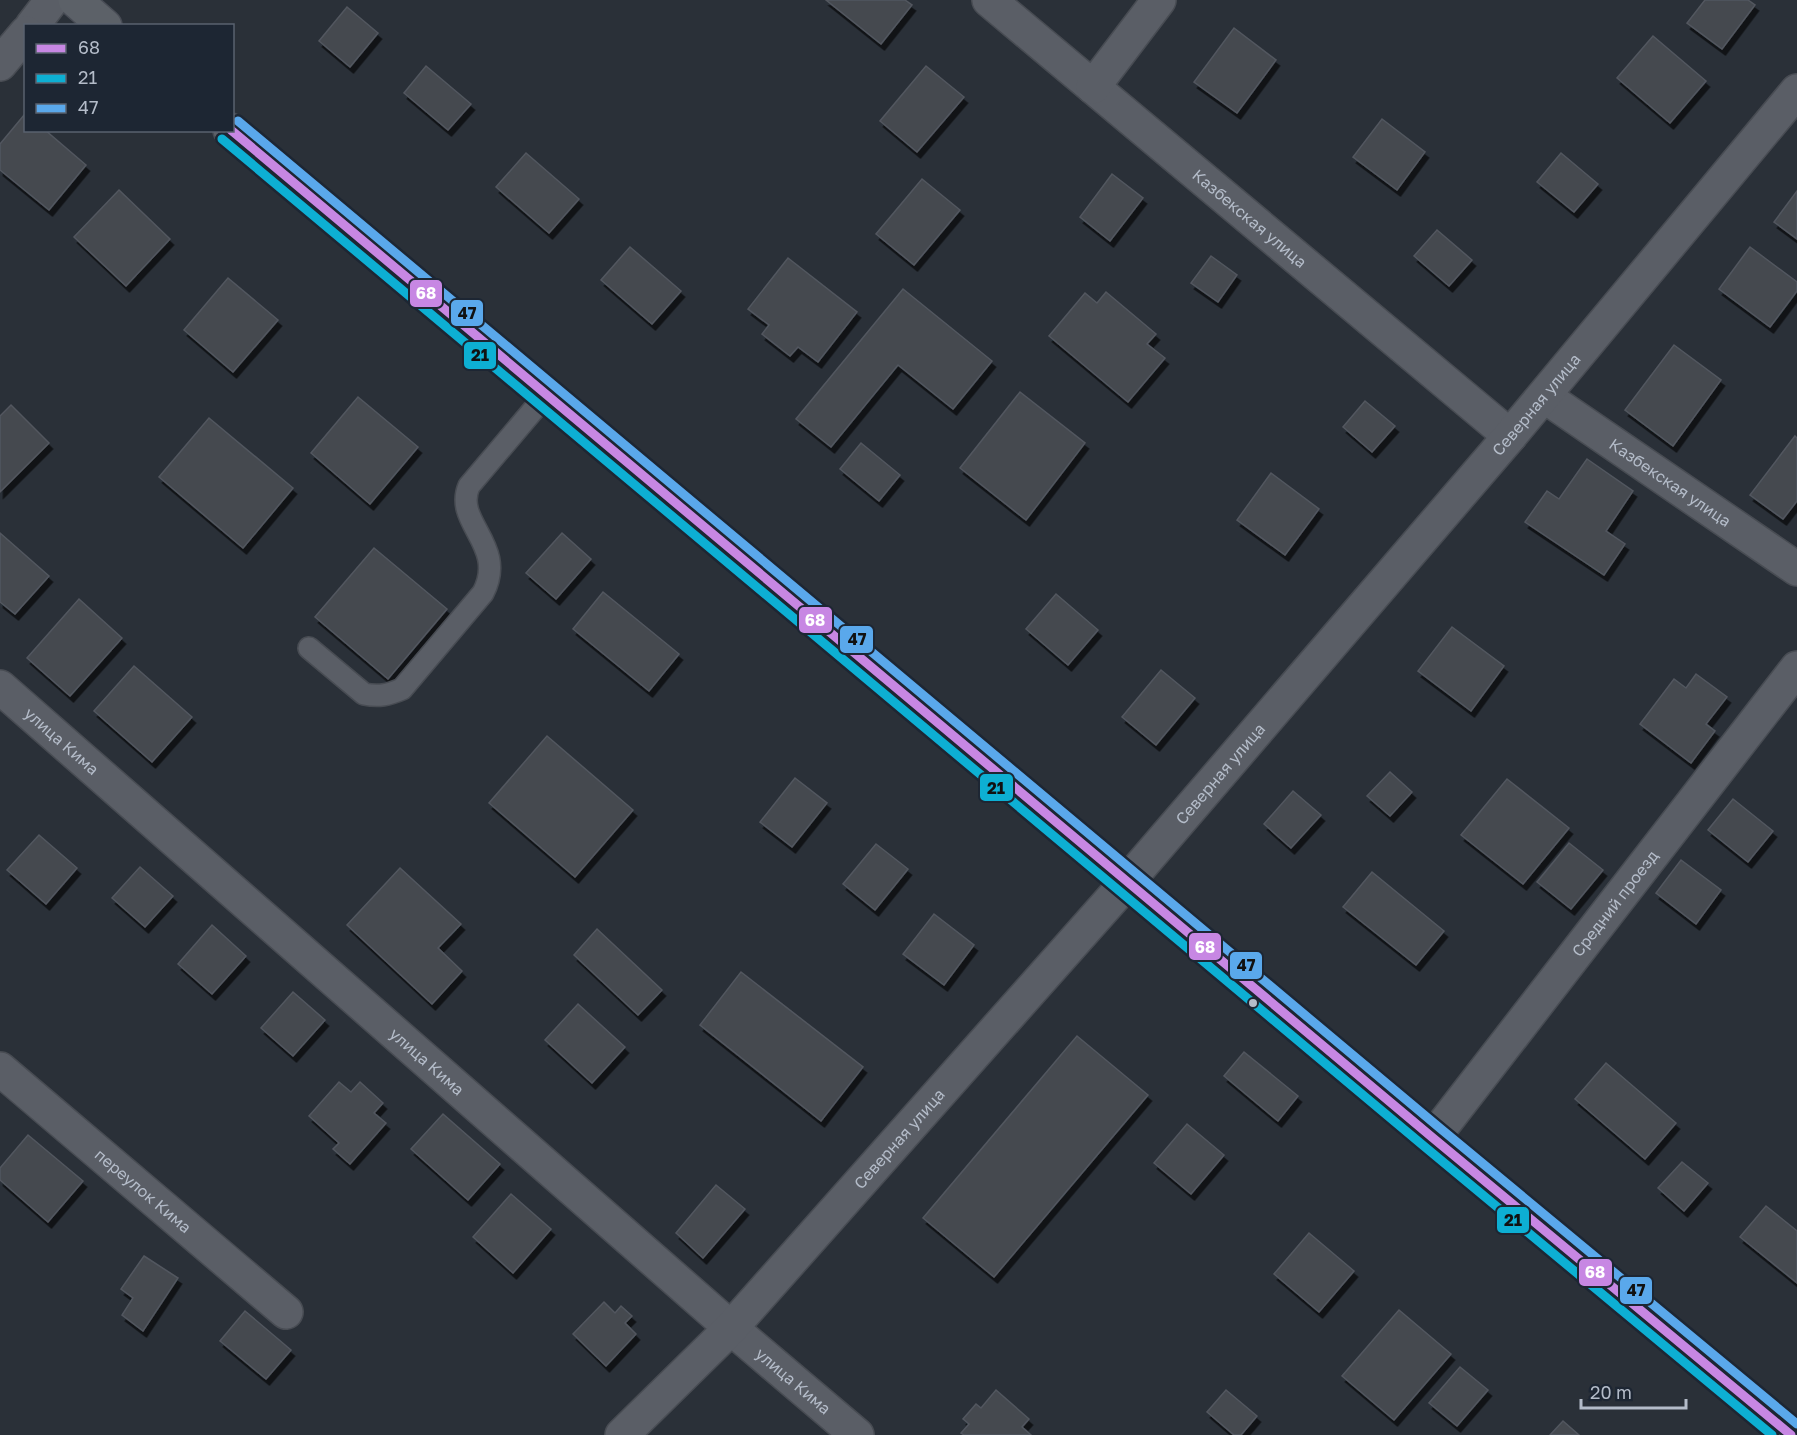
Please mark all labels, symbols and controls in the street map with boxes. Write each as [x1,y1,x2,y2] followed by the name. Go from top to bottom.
[24,24,234,132] legend
[78,36,100,58] text: 68
[78,66,97,88] text: 21
[78,96,99,118] text: 47
[1188,165,1311,272] street label: Казбекская улица
[409,279,443,308] line badge: 68
[416,283,436,303] text: 68
[450,299,484,327] line badge: 47
[458,303,477,323] text: 47
[463,341,497,370] line badge: 21
[471,345,489,365] text: 21
[1488,349,1585,460] street label: Северная улица
[1606,434,1735,531] street label: Казбекская улица
[798,606,833,634] line badge: 68
[805,610,825,630] text: 68
[839,625,874,654] line badge: 47
[848,629,867,649] text: 47
[20,703,103,779] street label: улица Кима
[1171,719,1269,828] street label: Северная улица
[979,773,1014,802] line badge: 21
[987,778,1005,798] text: 21
[1567,846,1663,960] street label: Средний проезд
[1188,932,1222,961] line badge: 68
[1195,937,1215,957] text: 68
[1229,951,1263,980] line badge: 47
[1237,955,1256,975] text: 47
[1247,997,1259,1009] unlabelled marker
[386,1023,468,1099] street label: улица Кима
[849,1084,949,1193] street label: Северная улица
[91,1144,196,1237] street label: переулок Кима
[1496,1206,1530,1234] line badge: 21
[1504,1210,1522,1230] text: 21
[1578,1258,1613,1287] line badge: 68
[1585,1262,1605,1282] text: 68
[1619,1276,1653,1305] line badge: 47
[1627,1280,1646,1300] text: 47
[752,1343,835,1418] street label: улица Кима
[1581,1372,1686,1410] scale bar
[1590,1381,1632,1403] text: 20 m

